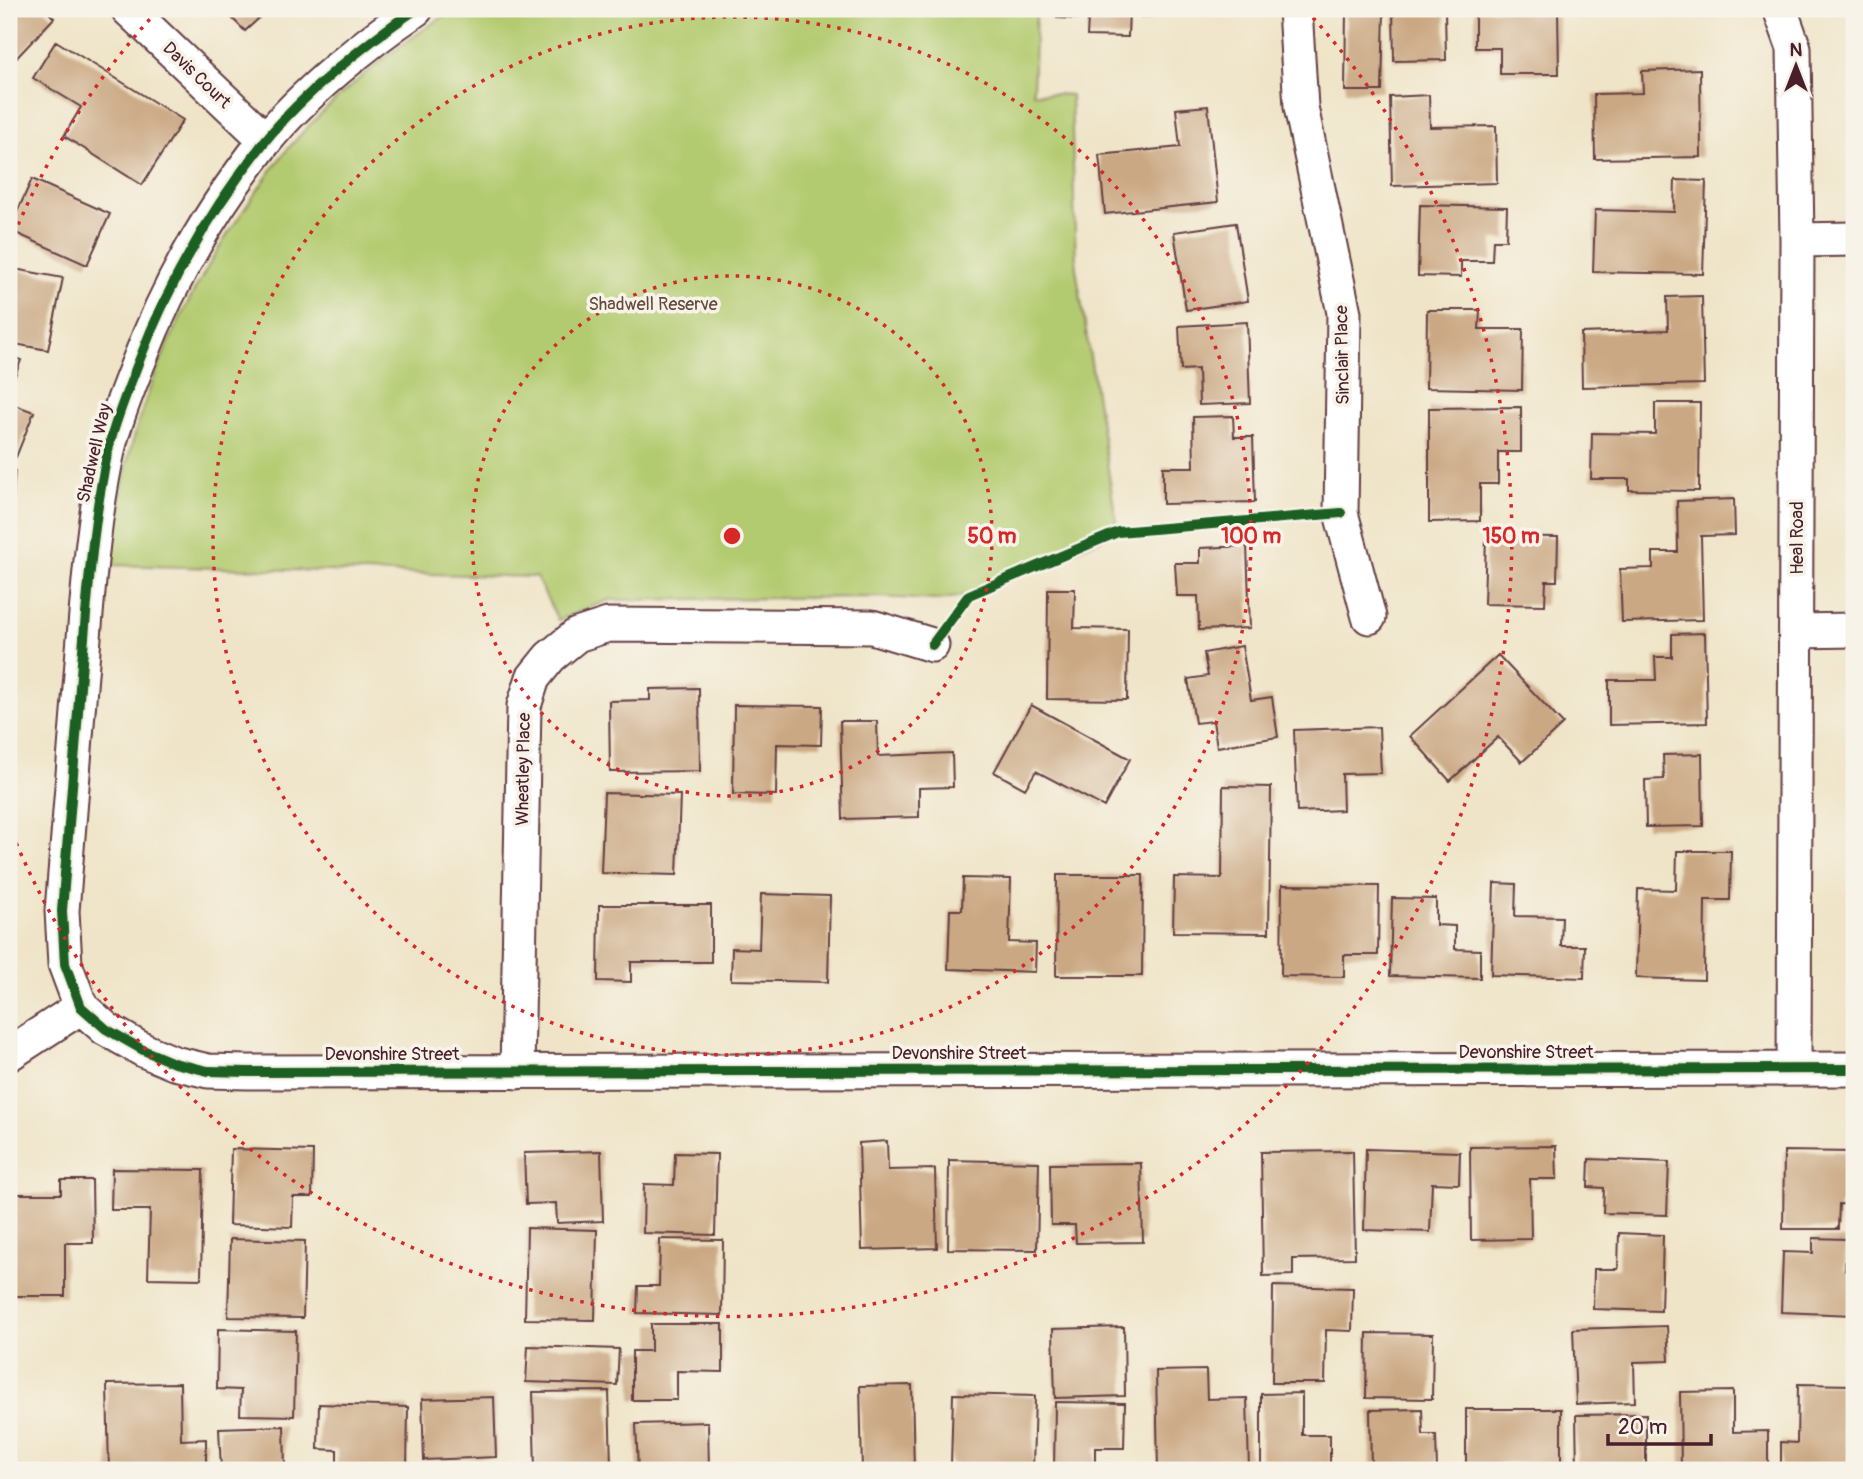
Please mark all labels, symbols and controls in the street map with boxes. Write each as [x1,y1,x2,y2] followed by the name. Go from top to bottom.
[1762,32,1832,102] north arrow
[158,37,236,114] street label: Davis Court
[1790,38,1803,62] text: N
[588,293,718,316] park label: Shadwell Reserve
[1330,305,1355,405] street label: Sinclair Place
[72,401,117,505] street label: Shadwell Way
[1786,501,1809,575] street label: Heal Road
[968,523,1017,550] text: 50 m
[1221,523,1281,550] text: 100 m
[1482,523,1540,550] text: 150 m
[720,524,744,548] centre of rings
[511,712,536,826] street label: Wheatley Place
[1458,1041,1594,1064] street label: Devonshire Street
[891,1042,1027,1065] street label: Devonshire Street
[324,1043,460,1066] street label: Devonshire Street
[1608,1402,1711,1446] scale bar
[1618,1414,1667,1441] text: 20 m

